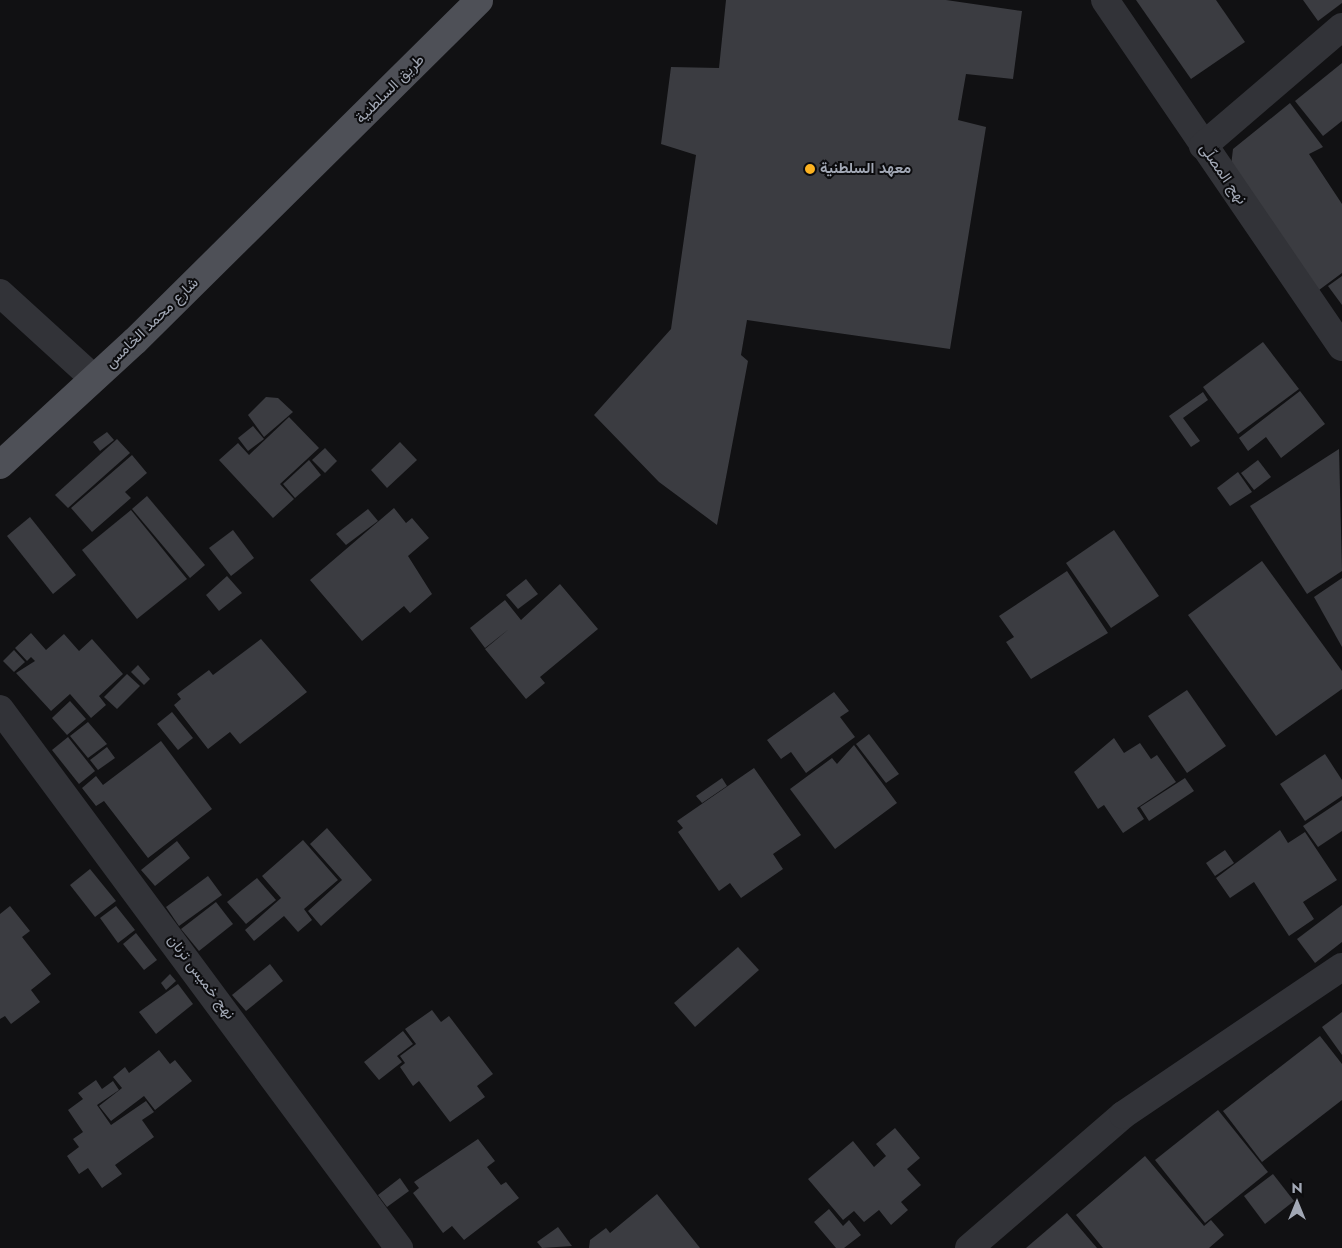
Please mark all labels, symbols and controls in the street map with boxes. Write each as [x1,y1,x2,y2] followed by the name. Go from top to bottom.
[352,51,428,127] street label: طريق السلطنية
[1195,140,1251,208] street label: نهج المصلّى
[820,160,911,178] place label: معهد السلطنية
[804,163,816,175] marker: معهد السلطنية
[102,274,202,372] street label: شارع محمد الخامس
[163,931,239,1023] street label: نهج خميس ترنان
[1272,1178,1322,1228] north arrow
[1291,1178,1303,1198] text: N

